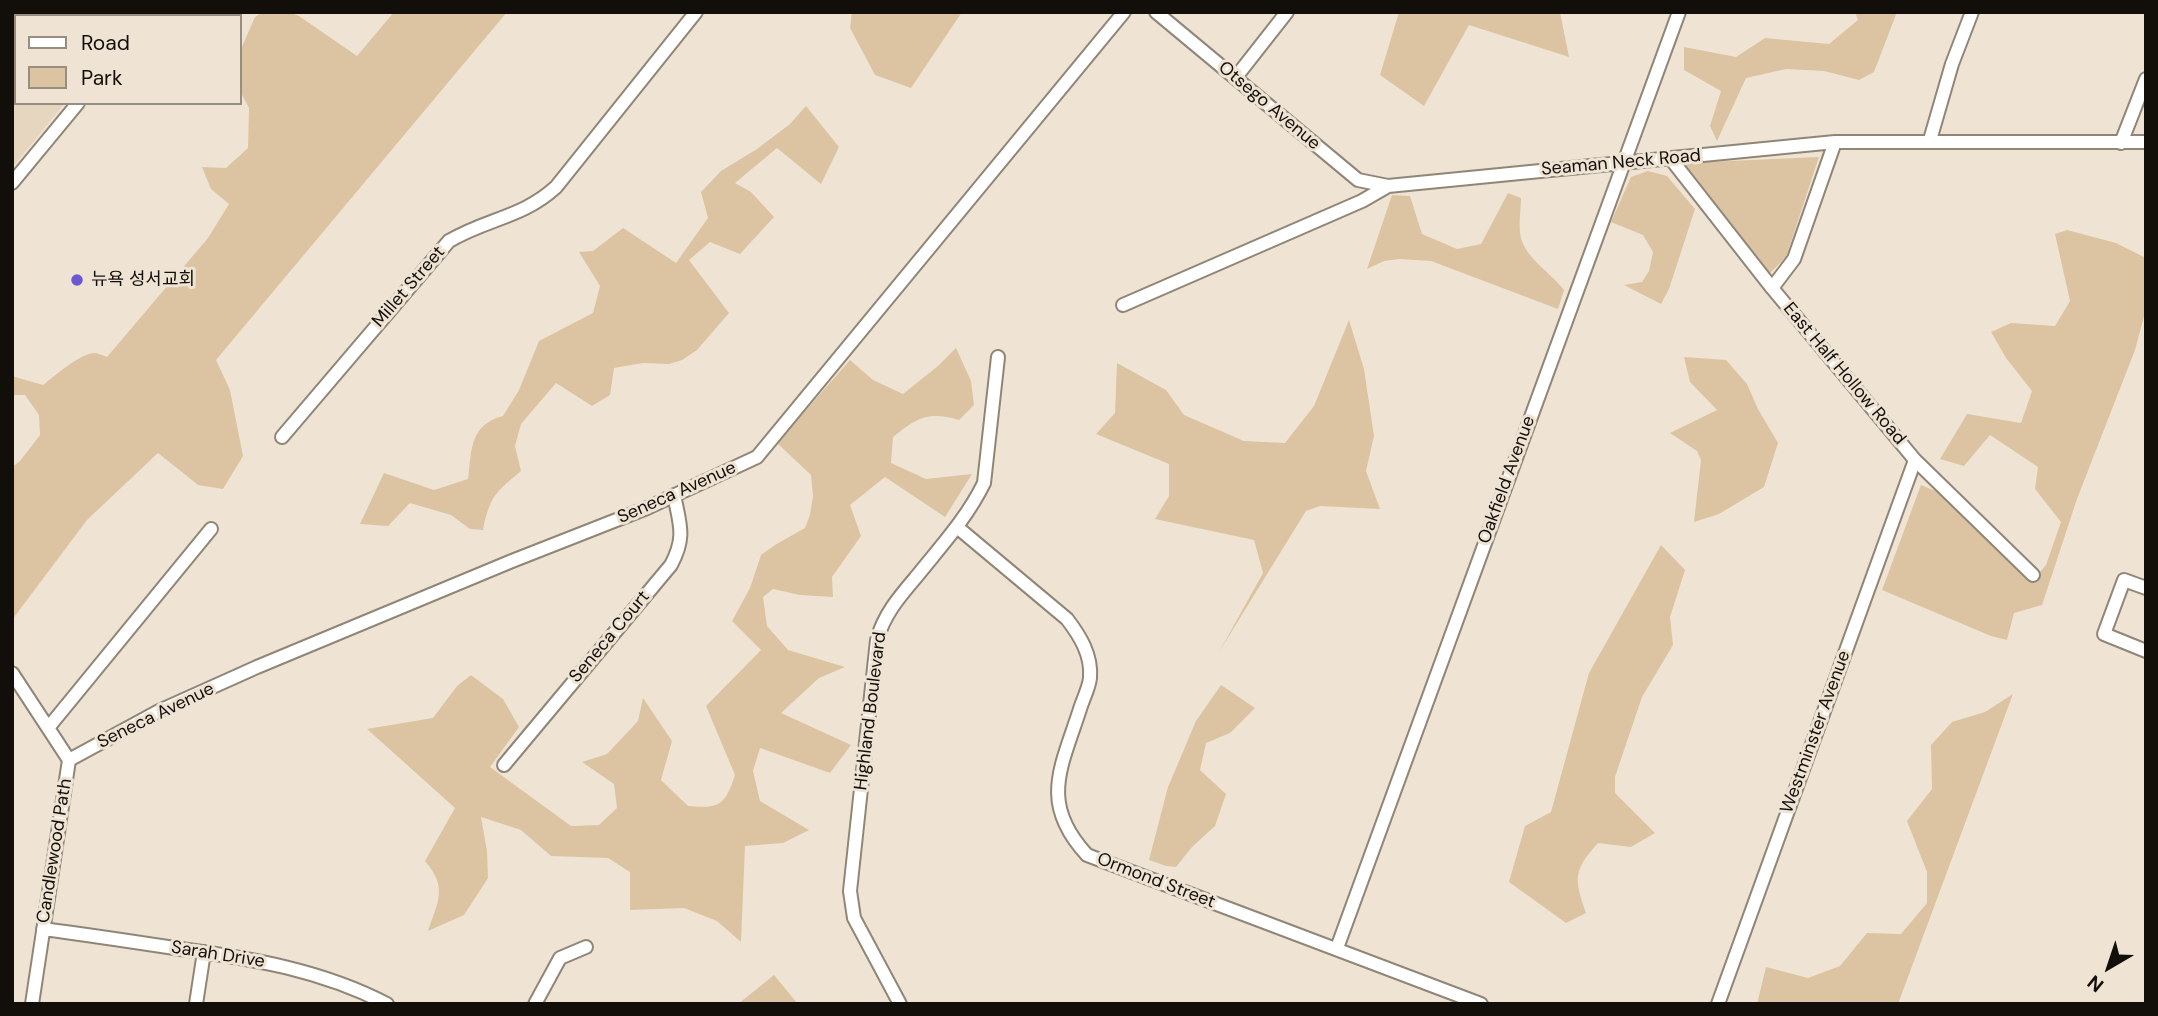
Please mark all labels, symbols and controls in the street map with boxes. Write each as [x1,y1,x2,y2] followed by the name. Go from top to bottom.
[14,14,242,105] legend
[81,29,130,57] text: Road
[1214,57,1324,155] street label: Otsego Avenue
[81,64,122,92] text: Park
[1540,145,1702,181] street label: Seaman Neck Road
[368,242,450,332] street label: Millet Street
[91,269,195,291] place label: 뉴욕 성서교회
[69,272,85,288] marker: 뉴욕 성서교회
[1778,298,1910,450] street label: East Half Hollow Road
[1474,413,1540,547] street label: Oakfield Avenue
[614,457,740,529] street label: Seneca Avenue
[565,587,655,687] street label: Seneca Court
[851,631,891,791] street label: Highland Boulevard
[1777,648,1855,816] street label: Westminster Avenue
[94,678,218,754] street label: Seneca Avenue
[33,777,77,925] street label: Candlewood Path
[1094,849,1218,913] street label: Ormond Street
[2074,932,2144,1002] north arrow
[170,937,266,973] street label: Sarah Drive
[2082,970,2109,998] text: N

